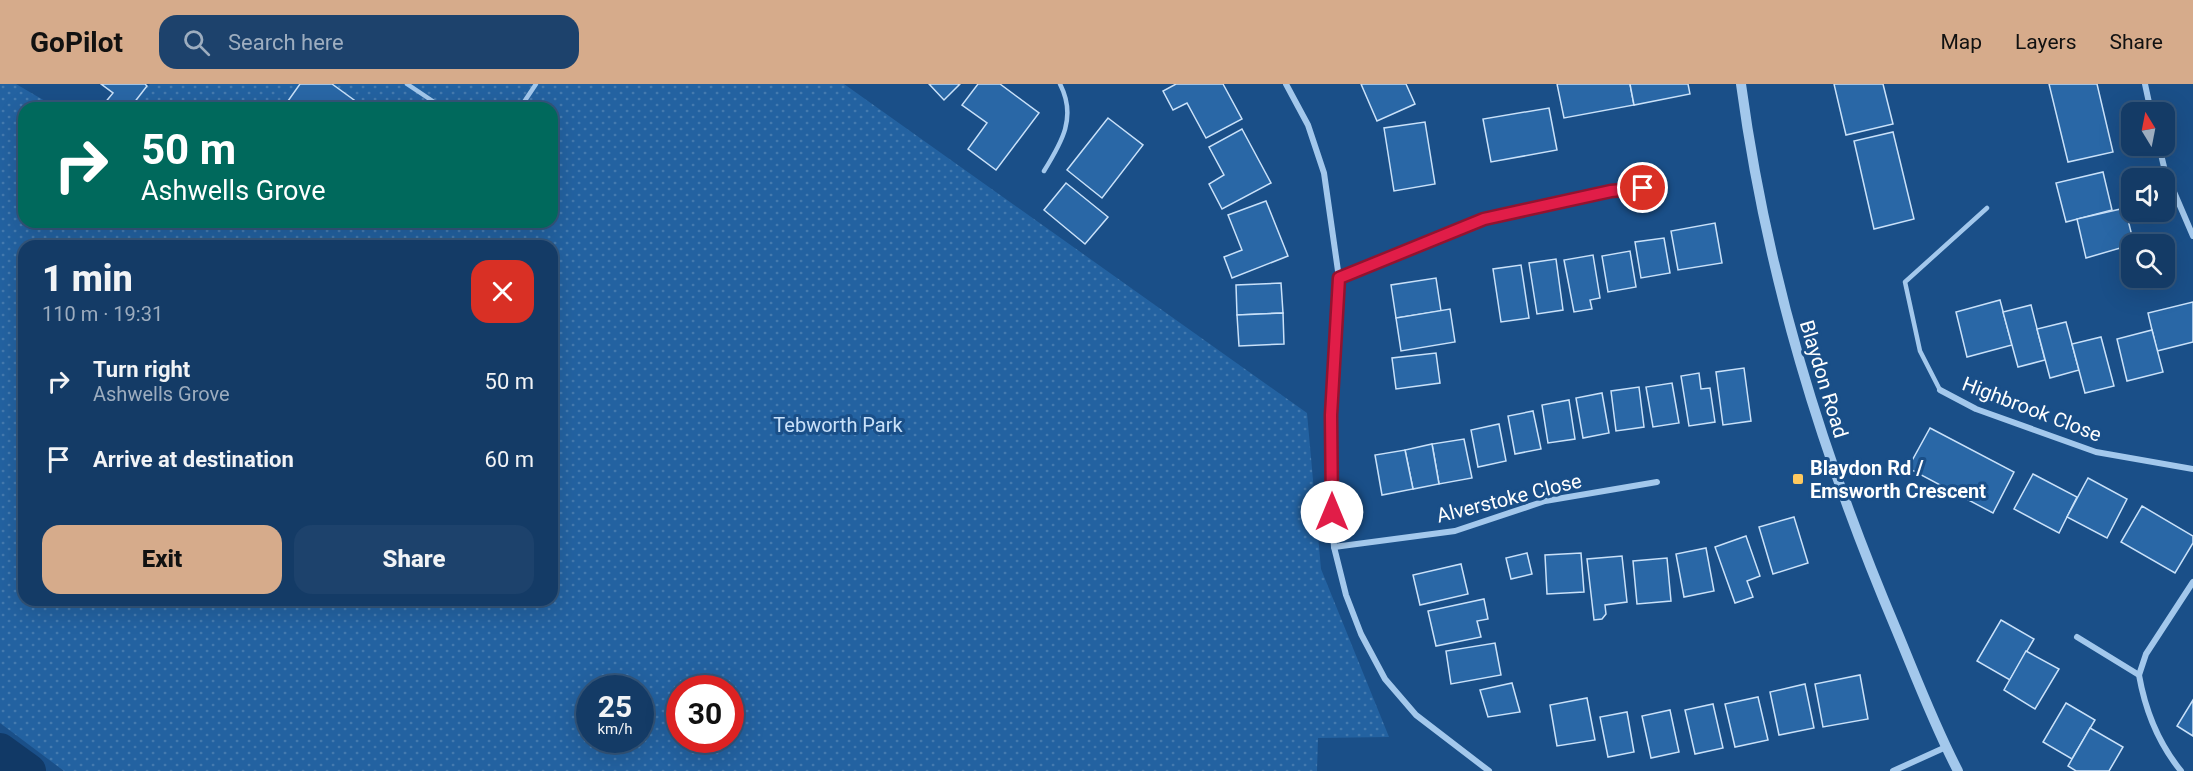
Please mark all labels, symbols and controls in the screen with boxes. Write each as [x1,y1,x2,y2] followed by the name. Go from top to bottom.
[159,15,579,69] search box
[30,26,123,59] text: GoPilot
[180,26,213,59] icon: search
[228,30,344,55] text: Search here
[1940,30,1982,54] text: Map
[2015,30,2076,54] text: Layers
[2109,30,2163,54] text: Share
[2121,102,2175,156] north arrow
[2121,102,2175,288] map controls
[141,125,236,174] text: 50 m
[42,126,120,204] icon: right
[1617,162,1668,213] pin
[2121,168,2175,222] button: sound
[1626,171,1659,204] icon: arrive
[141,175,326,207] text: Ashwells Grove
[2121,234,2175,288] button: search
[42,258,133,300] text: 1 min
[471,260,534,323] button: close
[42,302,163,326] text: 110 m · 19:31
[1795,317,1853,441] street label: Blaydon Road
[93,357,190,382] text: Turn right
[42,365,75,398] icon: right
[485,369,534,394] text: 50 m
[1959,371,2105,447] street label: Highbrook Close
[93,382,230,406] text: Ashwells Grove
[773,413,904,437] park label: Tebworth Park
[42,443,75,476] icon: arrive
[93,447,294,472] text: Arrive at destination
[485,447,534,472] text: 60 m
[1810,456,1986,503] place label: Blaydon Rd / Emsworth Crescent
[1434,468,1584,528] street label: Alverstoke Close
[1791,472,1805,486] marker: Blaydon Rd / Emsworth Crescent
[1300,480,1364,544] position arrow
[42,525,282,594] button: Exit
[294,525,534,594] button: Share
[666,675,744,753] speed limit sign: 30
[598,689,632,724] text: 25
[597,720,633,738] text: km/h

